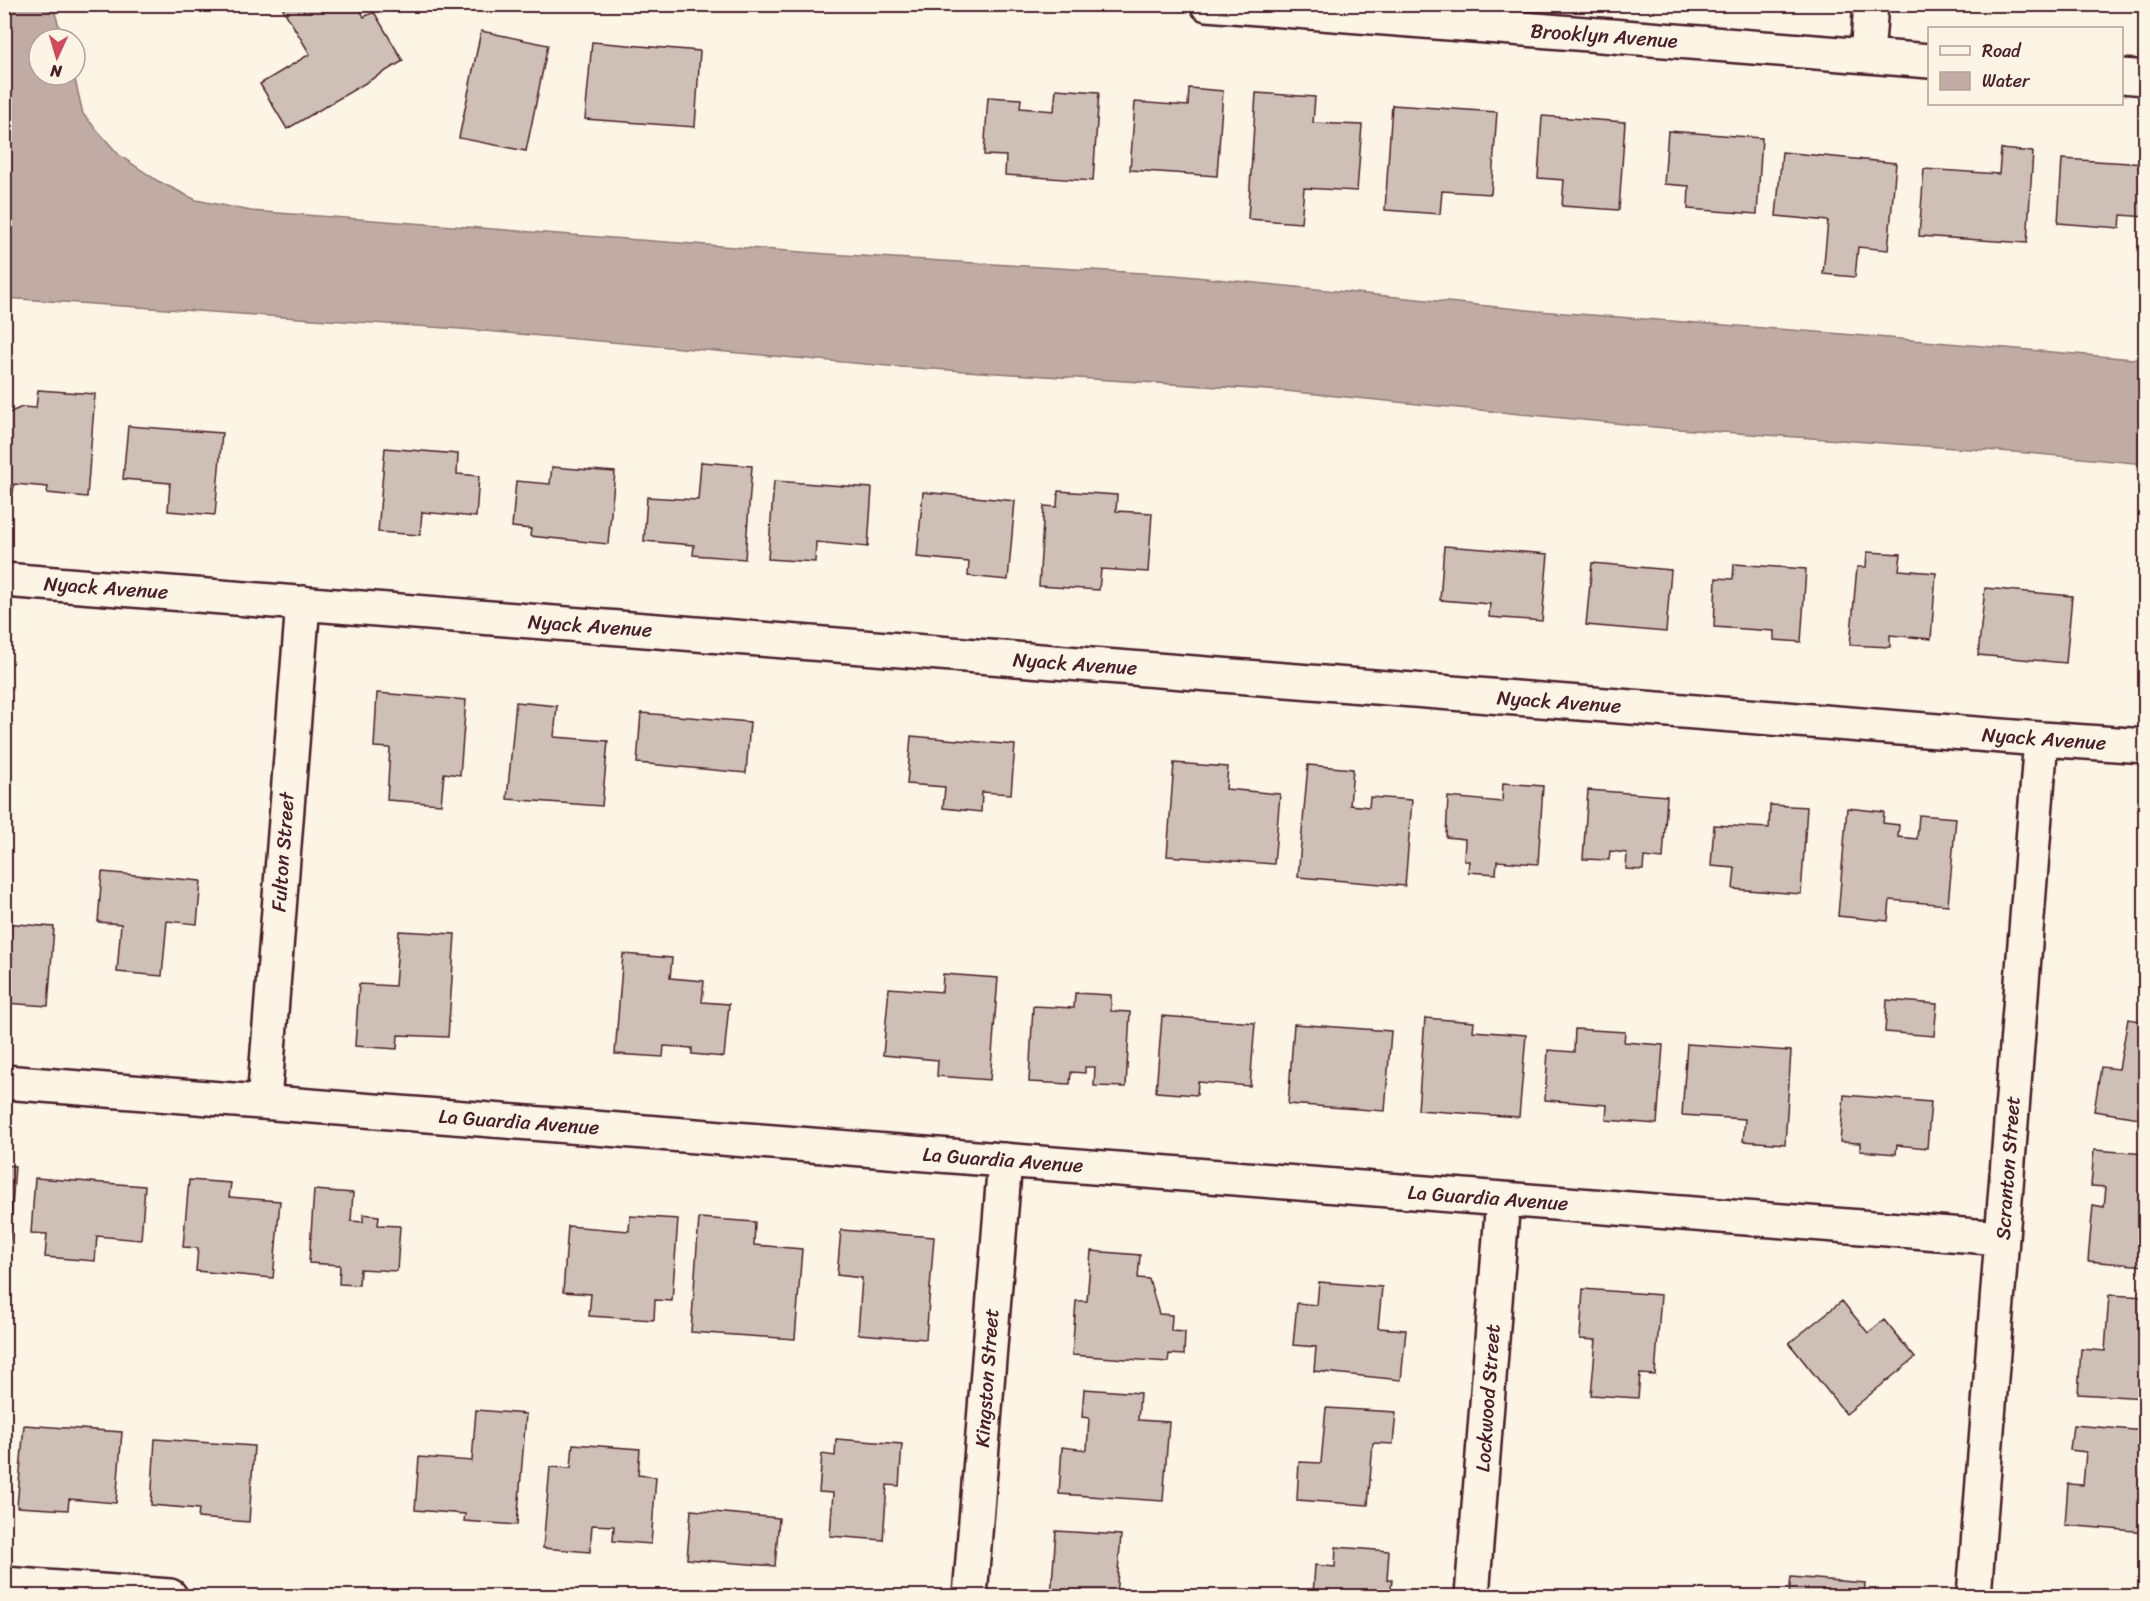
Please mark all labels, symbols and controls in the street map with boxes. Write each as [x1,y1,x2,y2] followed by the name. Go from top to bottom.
[1529,13,1679,59] street label: Brooklyn Avenue
[27,27,87,87] north arrow
[1928,27,2123,105] legend
[1982,35,2022,67] text: Road
[49,57,64,86] text: N
[1982,65,2031,97] text: Water
[43,566,169,610] street label: Nyack Avenue
[527,604,653,648] street label: Nyack Avenue
[1012,642,1138,686] street label: Nyack Avenue
[1496,680,1622,724] street label: Nyack Avenue
[1981,717,2107,761] street label: Nyack Avenue
[261,790,305,913] street label: Fulton Street
[1986,1095,2030,1241] street label: Scranton Street
[437,1099,601,1145] street label: La Guardia Avenue
[921,1137,1085,1183] street label: La Guardia Avenue
[1406,1175,1570,1221] street label: La Guardia Avenue
[965,1307,1009,1449] street label: Kingston Street
[1465,1322,1511,1473] street label: Lockwood Street

